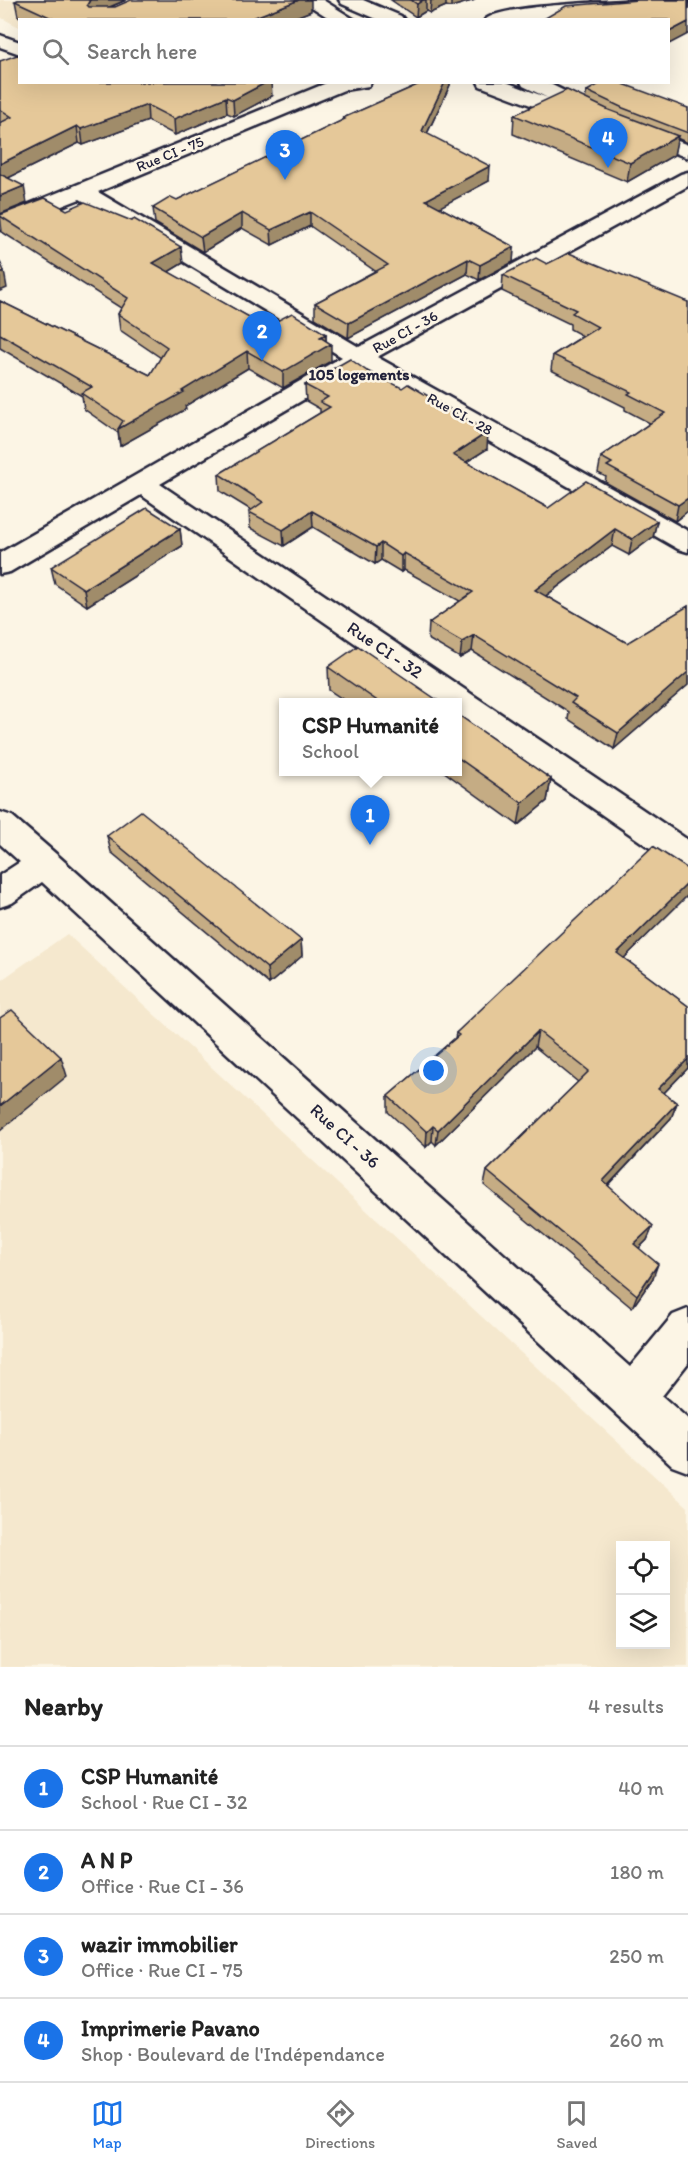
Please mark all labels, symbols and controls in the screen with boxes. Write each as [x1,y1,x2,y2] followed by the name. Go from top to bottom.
[18,18,670,84] search box
[39,35,72,68] icon: search
[87,38,197,65] text: Search here
[588,118,628,168] pin: 4
[266,130,304,180] pin: 3
[134,132,206,176] street label: Rue CI - 75
[369,307,441,357] street label: Rue CI - 36
[242,312,282,361] pin: 2
[308,365,410,385] district label: 105 logements
[424,389,496,439] street label: Rue CI - 28
[343,617,427,684] street label: Rue CI - 32
[279,698,462,776] popup
[302,712,439,739] text: CSP Humanité
[302,739,359,763] text: School
[350,796,389,845] pin: 1
[419,1056,448,1085] your location
[306,1099,384,1173] street label: Rue CI - 36
[616,1541,670,1649] map controls
[616,1541,670,1595] button: locate
[616,1595,670,1649] button: layers
[24,1690,103,1722] text: Nearby
[588,1694,664,1718] text: 4 results
[81,1763,218,1790] text: CSP Humanité
[39,1776,48,1800] text: 1
[618,1776,664,1800] text: 40 m
[81,1790,248,1814] text: School · Rue CI - 32
[81,1847,132,1874] text: A N P
[38,1860,49,1884] text: 2
[610,1860,664,1884] text: 180 m
[81,1874,244,1898] text: Office · Rue CI - 36
[81,1931,237,1958] text: wazir immobilier
[38,1944,49,1968] text: 3
[609,1944,664,1968] text: 250 m
[81,1958,243,1982] text: Office · Rue CI - 75
[81,2015,260,2042] text: Imprimerie Pavano
[37,2028,50,2052] text: 4
[609,2028,664,2052] text: 260 m
[81,2042,385,2066] text: Shop · Boulevard de l'Indépendance
[91,2097,124,2152] tab: Map
[305,2097,375,2152] tab: Directions
[557,2097,597,2152] tab: Saved

